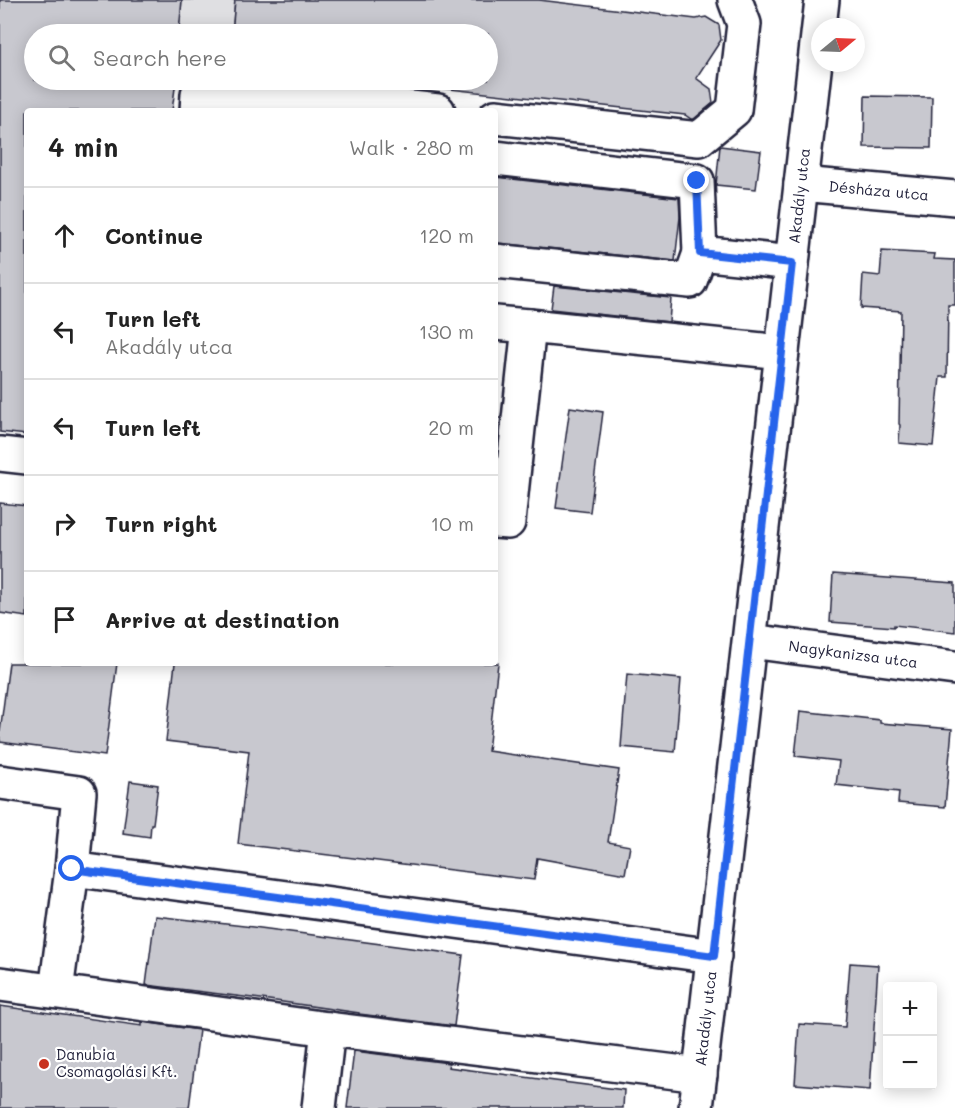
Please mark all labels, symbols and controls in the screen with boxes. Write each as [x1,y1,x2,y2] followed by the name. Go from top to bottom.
[811,18,865,72] north arrow
[24,24,498,90] search box
[45,41,78,74] icon: search
[93,43,227,72] text: Search here
[48,130,118,164] text: 4 min
[349,134,474,160] text: Walk · 280 m
[783,147,814,245] street label: Akadály utca
[683,167,709,193] route end
[828,176,930,205] street label: Désháza utca
[48,219,81,252] icon: ahead
[105,221,203,250] text: Continue
[419,222,474,248] text: 120 m
[105,304,201,333] text: Turn left
[48,315,81,348] icon: left
[419,318,474,344] text: 130 m
[105,333,233,359] text: Akadály utca
[48,411,81,444] icon: left
[105,413,201,442] text: Turn left
[428,414,474,440] text: 20 m
[48,507,81,540] icon: right
[105,509,217,538] text: Turn right
[430,510,474,536] text: 10 m
[48,603,81,636] icon: arrive
[105,605,340,634] text: Arrive at destination
[787,635,919,672] street label: Nagykanizsa utca
[58,855,84,881] route start
[690,970,721,1067] street label: Akadály utca
[883,982,937,1090] map controls
[883,982,937,1036] button: +
[883,1036,937,1090] button: −
[56,1044,178,1081] place label: Danubia Csomagolási Kft.
[37,1057,51,1071] marker: Danubia Csomagolási Kft.

